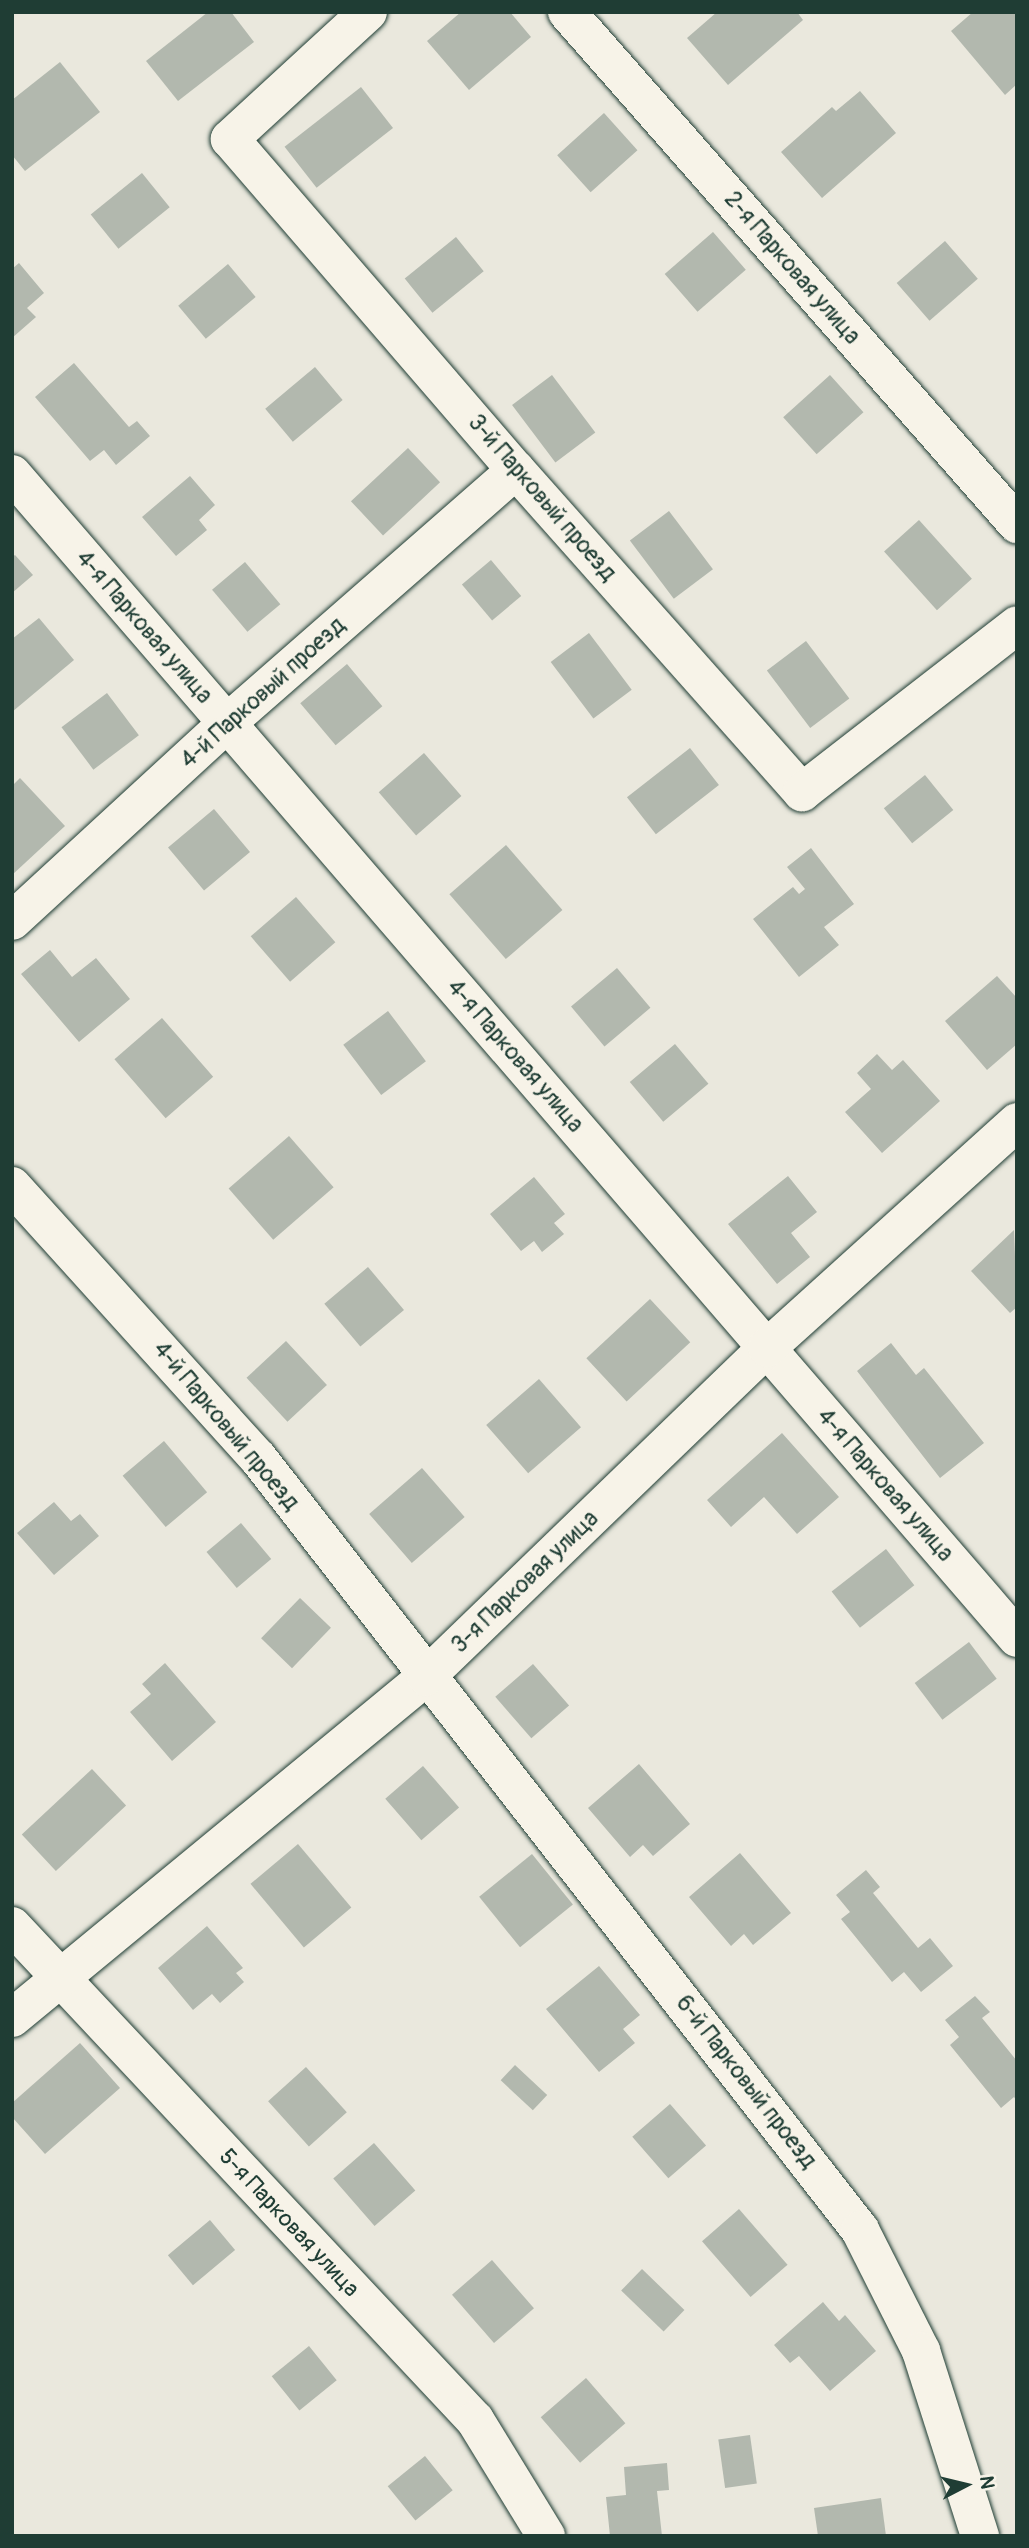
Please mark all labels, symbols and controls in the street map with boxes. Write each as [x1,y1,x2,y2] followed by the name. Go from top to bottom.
[718,186,866,350] street label: 2-я Парковая улица
[462,409,622,587] street label: 3-й Парковый проезд
[70,545,218,709] street label: 4-я Парковая улица
[175,612,351,774] street label: 4-й Парковый проезд
[441,974,589,1138] street label: 4-я Парковая улица
[147,1336,305,1516] street label: 4-й Парковый проезд
[811,1403,959,1567] street label: 4-я Парковая улица
[446,1505,604,1659] street label: 3-я Парковая улица
[670,1990,822,2174] street label: 6-й Парковый проезд
[213,2143,365,2303] street label: 5-я Парковая улица
[931,2450,1001,2520] north arrow
[974,2475,1000,2490] text: N

